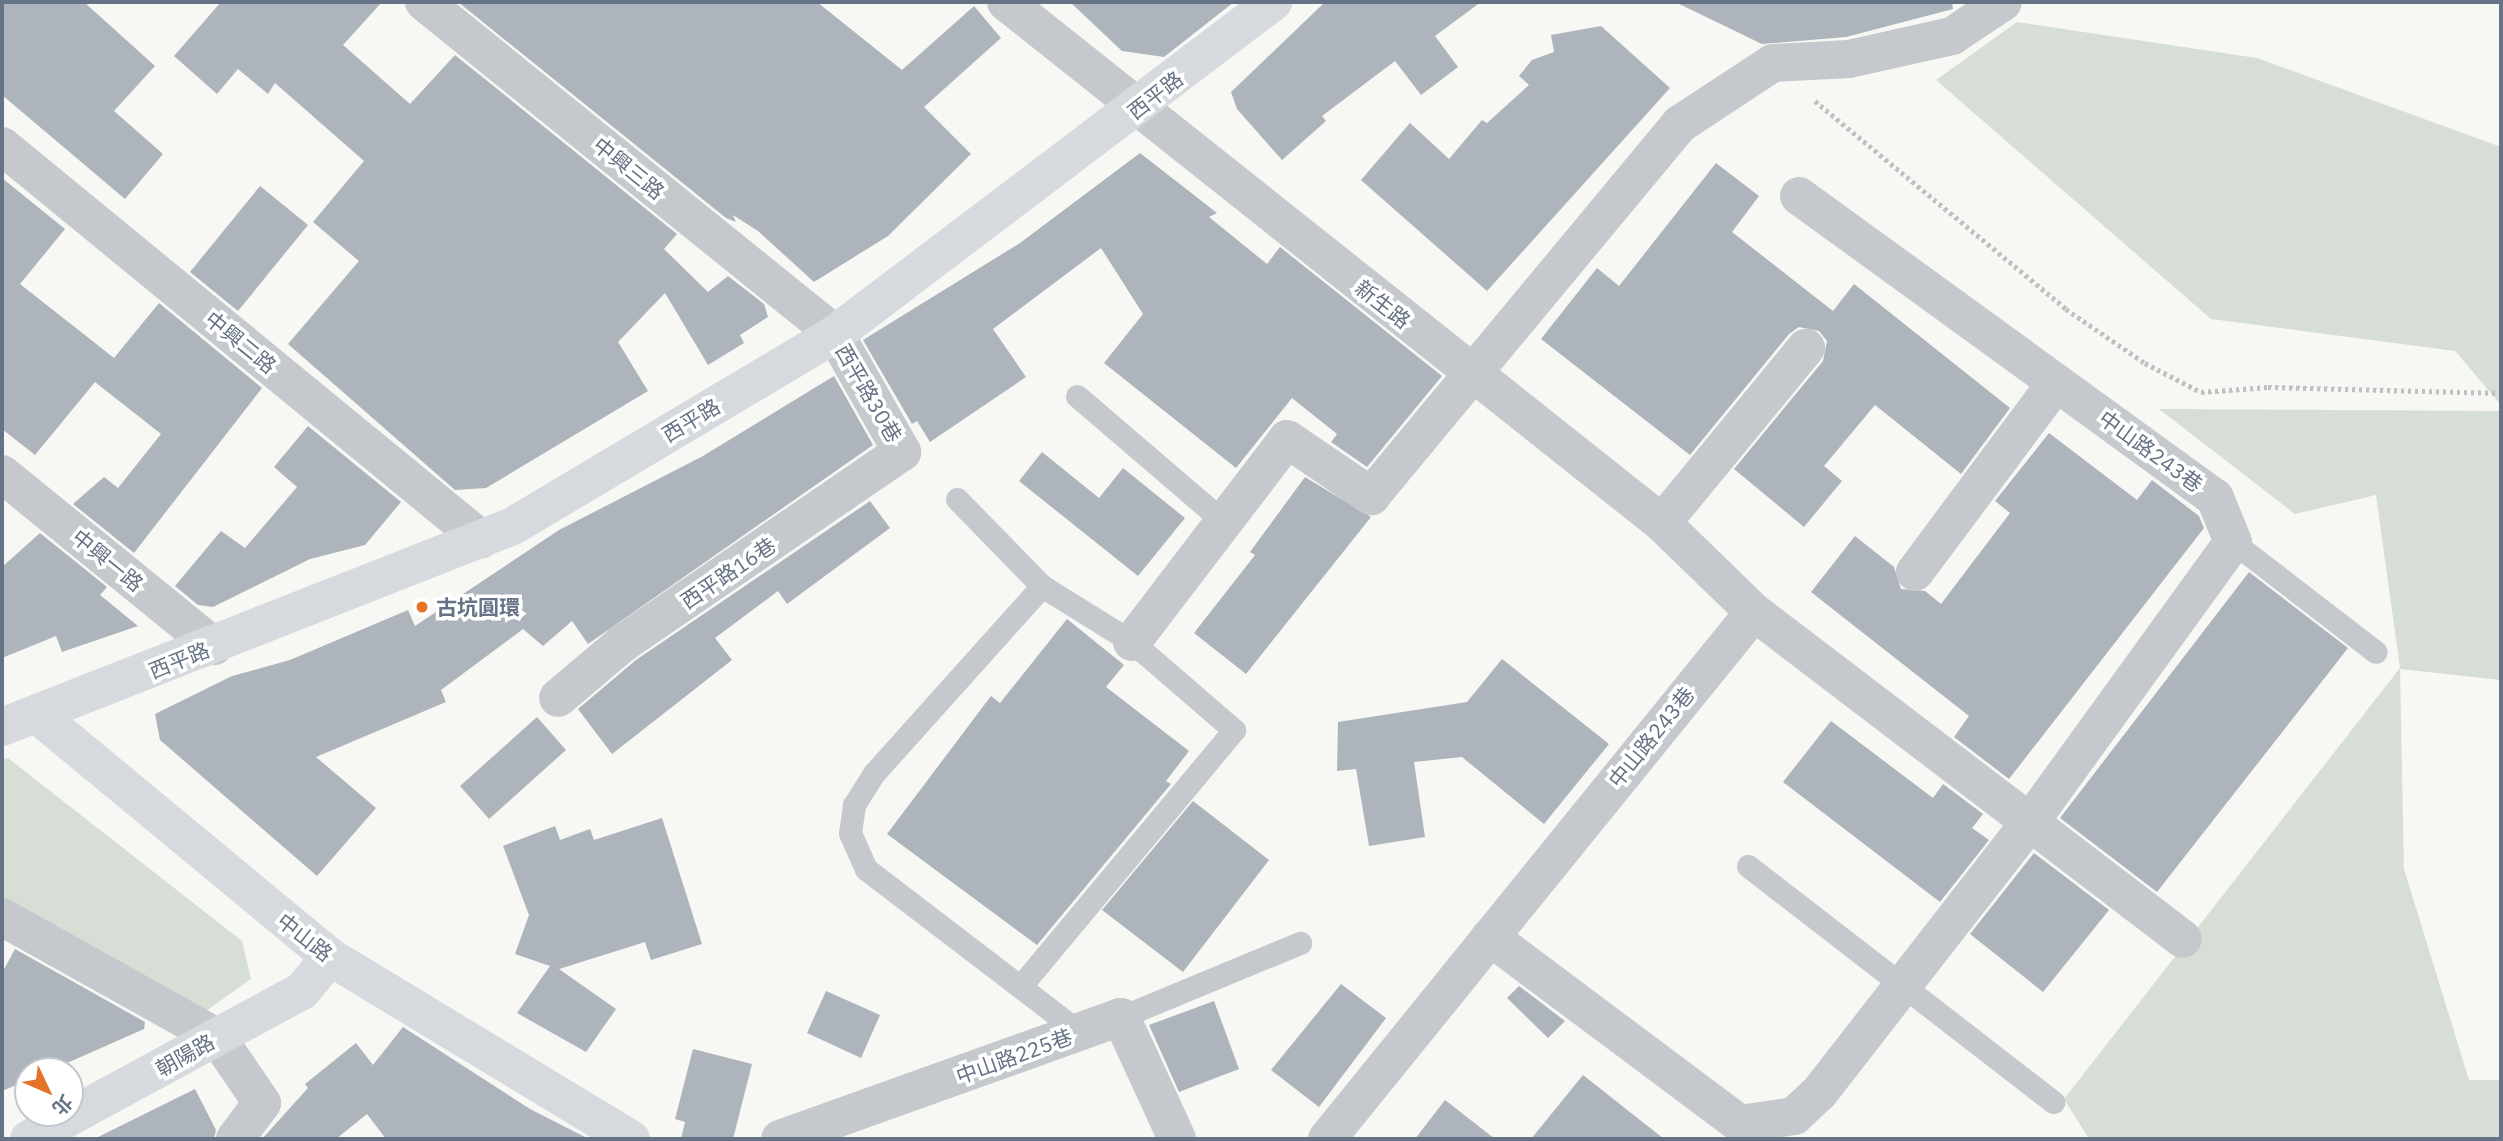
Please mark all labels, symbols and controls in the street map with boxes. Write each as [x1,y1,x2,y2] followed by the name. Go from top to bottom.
[1122,66,1188,124] street label: 西平路
[588,132,670,204] street label: 中興三路
[1350,275,1416,333] street label: 新生路
[200,306,282,378] street label: 中興二路
[831,339,907,447] street label: 西平路30巷
[658,393,724,447] street label: 西平路
[2094,405,2208,497] street label: 中山路243巷
[67,524,149,596] street label: 中興一路
[676,532,780,614] street label: 西平路16巷
[436,594,520,620] place label: 古坑圓環
[414,599,430,615] marker: 古坑圓環
[145,637,213,683] street label: 西平路
[1603,682,1699,792] street label: 中山路243巷
[272,908,338,966] street label: 中山路
[952,1023,1076,1089] street label: 中山路225巷
[151,1029,219,1081] street label: 朝陽路
[14,1057,84,1127] north arrow
[47,1090,78,1120] text: 北

